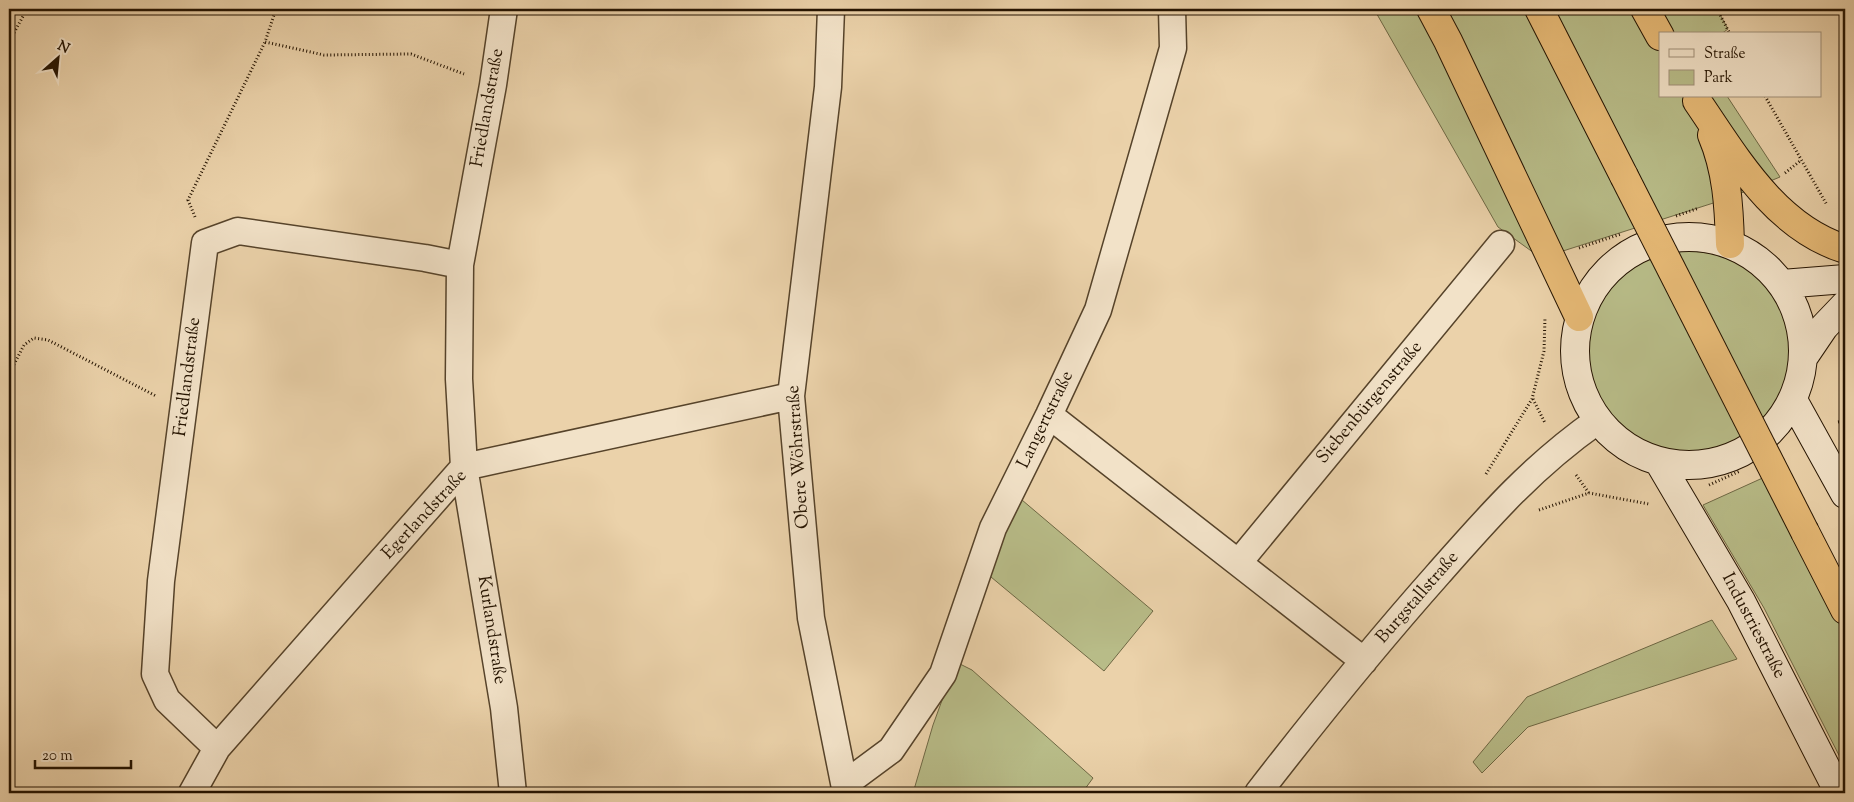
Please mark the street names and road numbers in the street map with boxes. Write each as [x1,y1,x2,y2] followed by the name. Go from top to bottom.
[465,47,511,169] street label: Friedlandstraße
[168,316,208,438] street label: Friedlandstraße
[1311,336,1429,470] street label: Siebenbürgenstraße
[1011,367,1081,473] street label: Langertstraße
[781,384,817,530] street label: Obere Wöhrstraße
[376,464,474,566] street label: Egerlandstraße
[1370,546,1466,650] street label: Burgstallstraße
[1714,569,1792,683] street label: Industriestraße
[470,574,512,686] street label: Kurlandstraße

